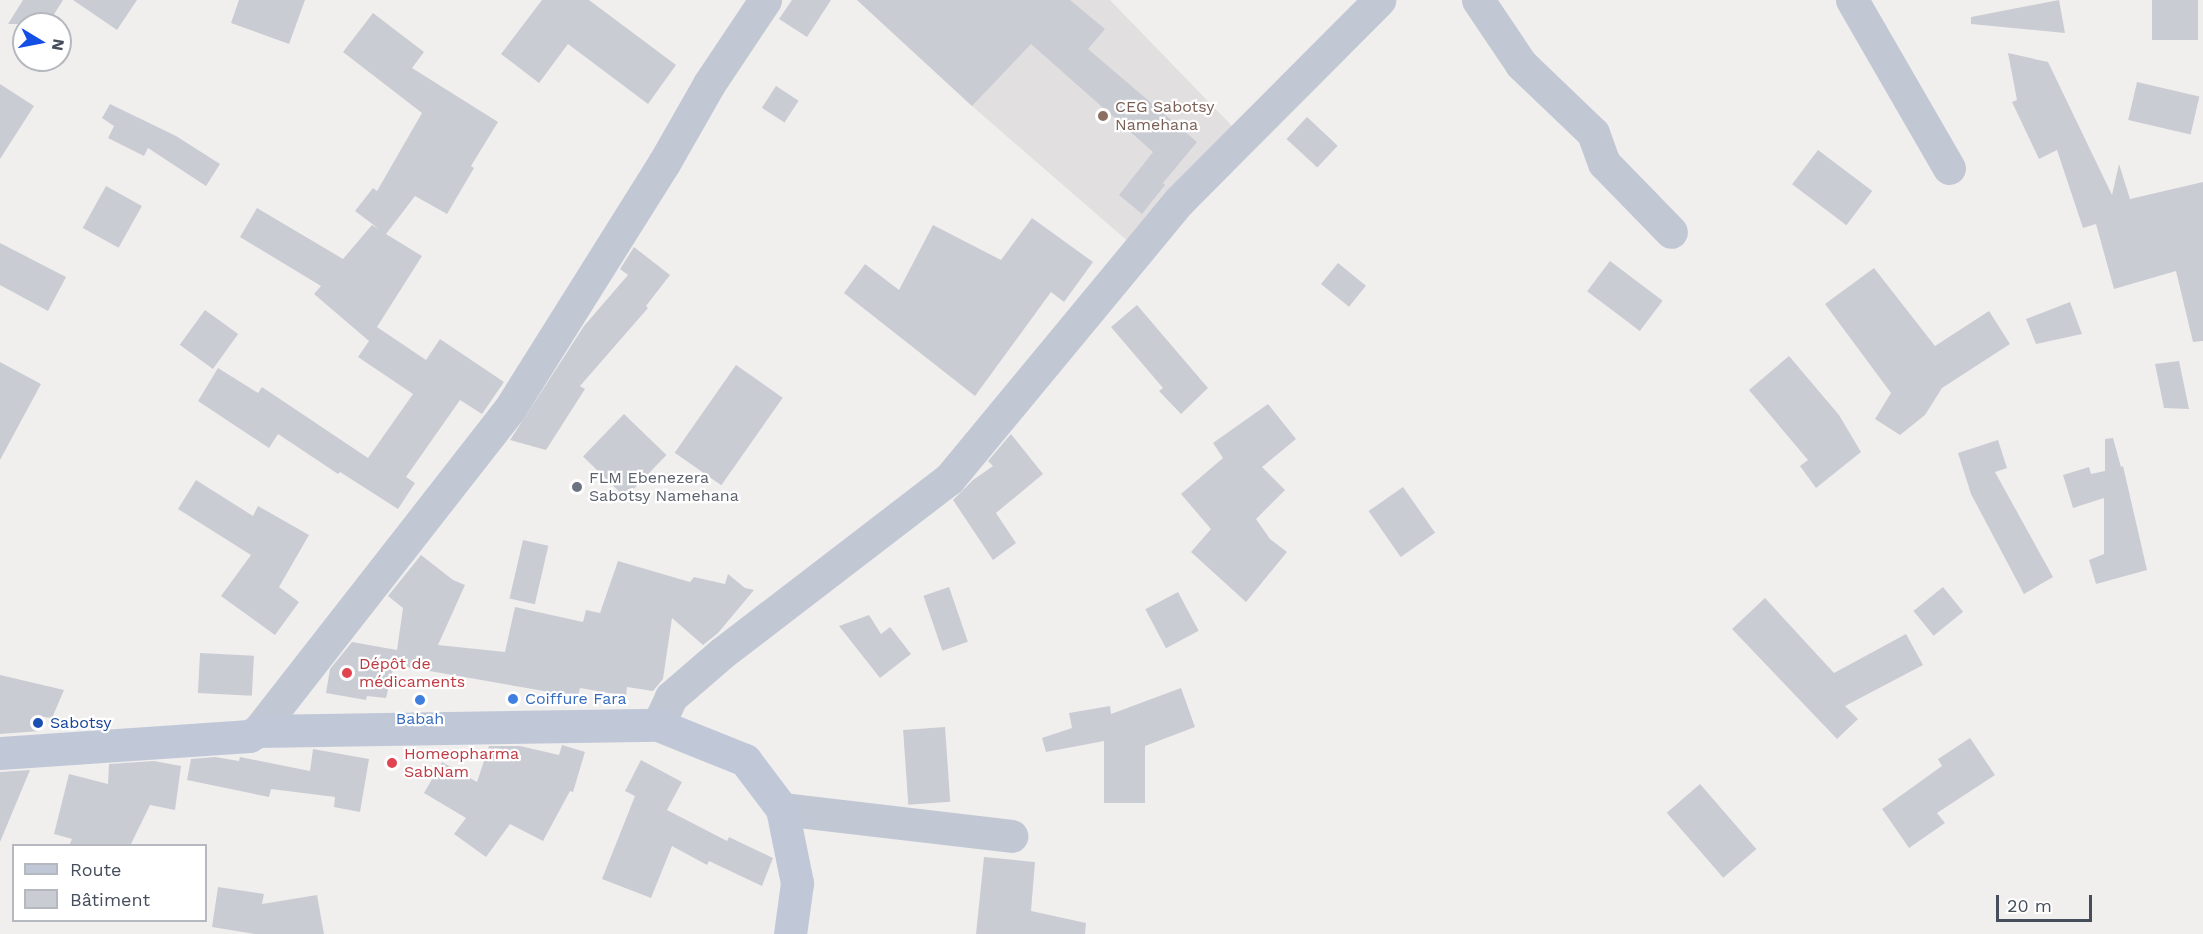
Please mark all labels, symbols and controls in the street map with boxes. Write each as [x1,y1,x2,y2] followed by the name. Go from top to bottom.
[12,12,72,72] north arrow
[48,37,69,52] text: N
[1115,97,1215,135] place label: CEG Sabotsy Namehana
[1096,109,1110,123] marker: CEG Sabotsy Namehana
[589,468,739,506] place label: FLM Ebenezera Sabotsy Namehana
[570,480,584,494] marker: FLM Ebenezera Sabotsy Namehana
[359,654,465,692] place label: Dépôt de médicaments
[340,666,354,680] marker: Dépôt de médicaments
[525,689,627,709] place label: Coiffure Fara
[506,692,520,706] marker: Coiffure Fara
[413,693,427,707] marker: Babah
[396,709,444,729] place label: Babah
[50,713,112,733] place label: Sabotsy
[31,716,45,730] marker: Sabotsy
[404,744,519,782] place label: Homeopharma SabNam
[385,756,399,770] marker: Homeopharma SabNam
[12,844,207,922] legend
[70,859,122,880] text: Route
[1999,883,2095,921] scale bar
[70,889,150,910] text: Bâtiment
[2007,895,2052,916] text: 20 m

